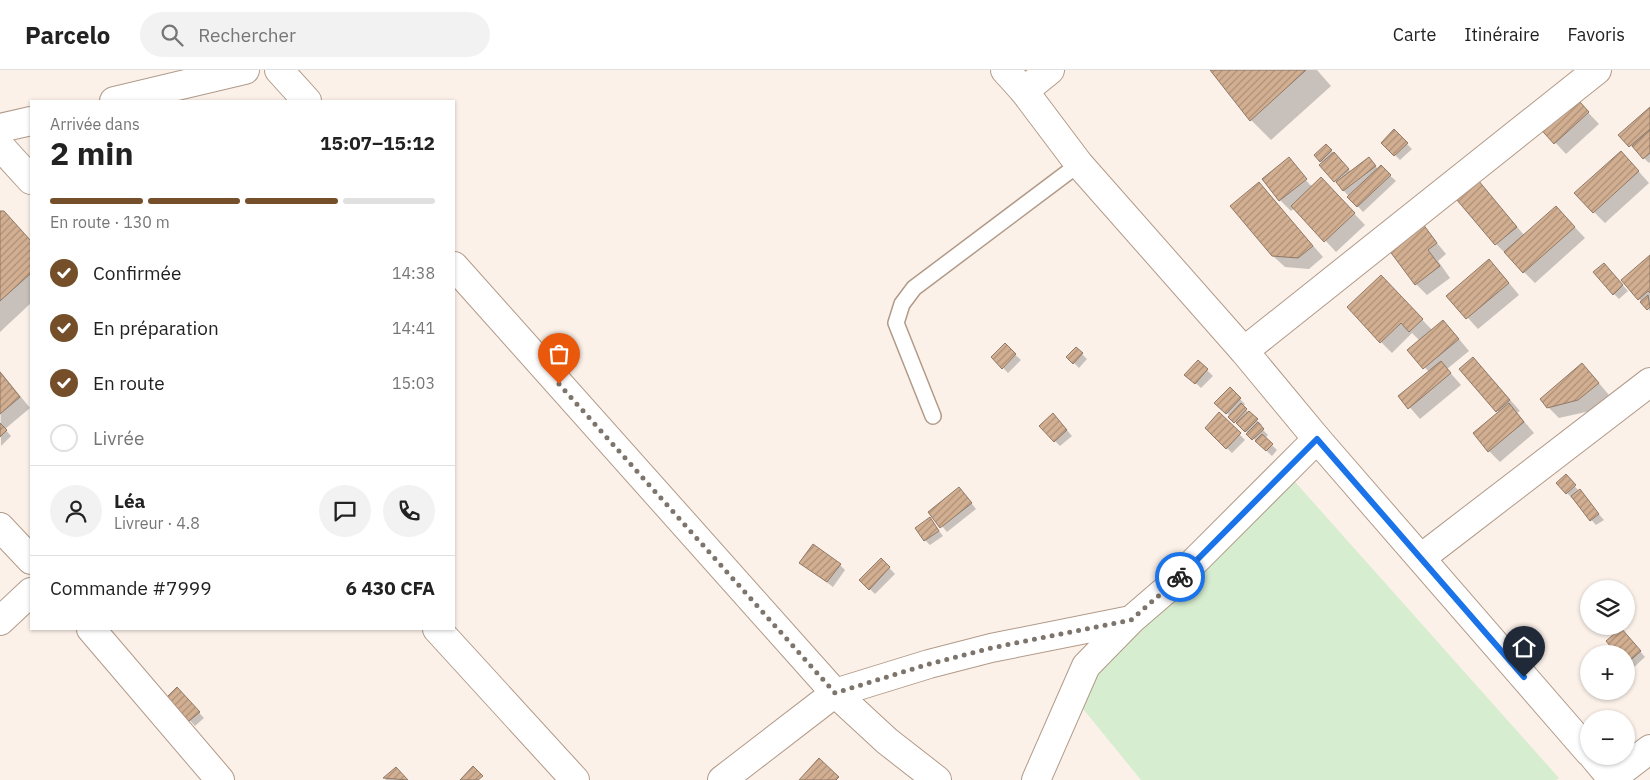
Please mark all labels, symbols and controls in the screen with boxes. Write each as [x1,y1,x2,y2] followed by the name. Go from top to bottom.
[140,12,490,57] search box
[25,19,110,51] text: Parcelo
[158,21,186,49] icon: search
[198,23,296,47] text: Rechercher
[1393,23,1436,46] text: Carte
[1464,23,1540,46] text: Itinéraire
[1568,23,1625,46] text: Favoris
[50,114,140,134] text: Arrivée dans
[320,131,435,155] text: 15:07–15:12
[50,132,134,174] text: 2 min
[50,212,170,232] text: En route · 130 m
[50,259,78,287] icon: check
[93,261,181,285] text: Confirmée
[392,263,435,283] text: 14:38
[50,314,78,342] icon: check
[93,316,219,340] text: En préparation
[392,318,435,338] text: 14:41
[538,333,580,384] pin
[545,340,573,368] icon: bag
[50,369,78,397] icon: check
[93,371,165,395] text: En route
[392,373,435,393] text: 15:03
[93,426,144,450] text: Livrée
[50,485,102,537] button: person
[319,485,371,537] button: chat
[383,485,435,537] button: phone
[114,489,145,513] text: Léa
[114,513,200,533] text: Livreur · 4.8
[1155,552,1205,602] courier
[1166,563,1194,591] icon: bike
[50,576,212,600] text: Commande #7999
[346,576,435,600] text: 6 430 CFA
[1580,580,1635,765] map controls
[1580,580,1635,635] button: layers
[1503,626,1545,677] pin
[1510,633,1538,661] icon: home
[1580,645,1635,700] button: +
[1580,710,1635,765] button: −

